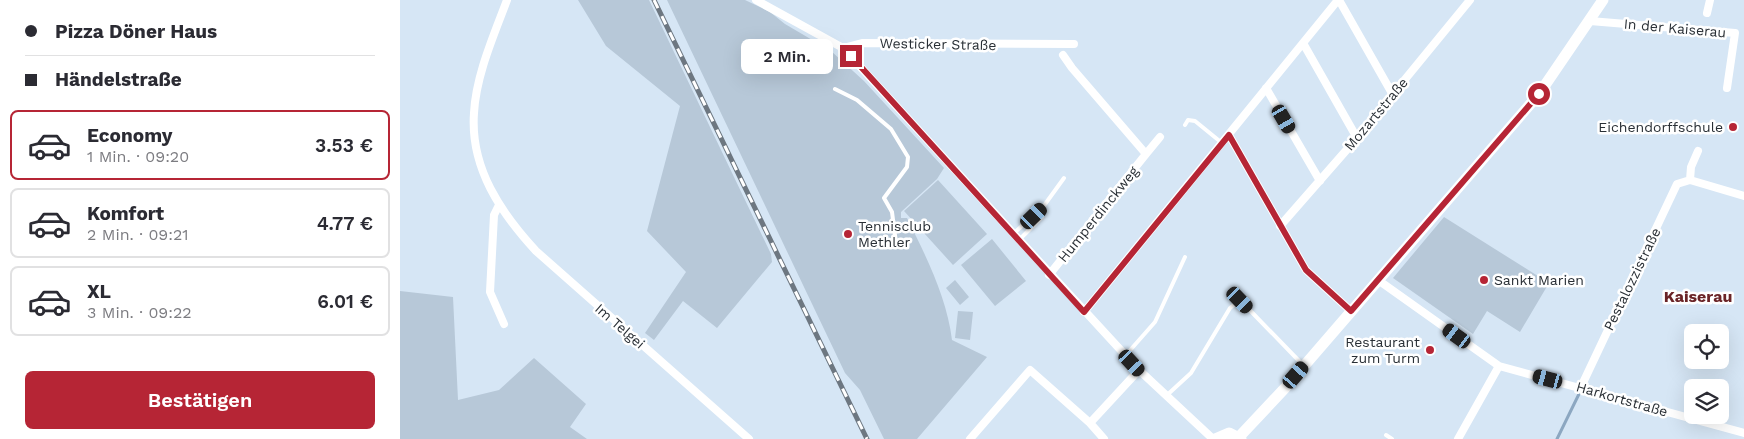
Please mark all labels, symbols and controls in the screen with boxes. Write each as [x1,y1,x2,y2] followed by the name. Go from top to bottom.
[1623,16,1727,40] street label: In der Kaiserau
[55,20,217,43] text: Pizza Döner Haus
[879,35,997,53] street label: Westicker Straße
[741,38,834,74] callout: 2 Min.
[840,45,862,67] route end
[763,47,811,66] text: 2 Min.
[55,68,182,91] text: Händelstraße
[1341,74,1411,154] street label: Mozartstraße
[1528,83,1550,105] route start
[1270,102,1297,136] car
[1598,119,1723,135] place label: Eichendorffschule
[1727,121,1739,133] marker: Eichendorffschule
[27,123,72,168] icon: car
[87,124,172,147] text: Economy
[315,134,373,157] text: 3.53 €
[87,147,189,166] text: 1 Min. · 09:20
[1055,163,1142,265] street label: Humperdinckweg
[1017,200,1050,232] car
[27,201,72,246] icon: car
[87,202,164,225] text: Komfort
[317,212,373,235] text: 4.77 €
[858,218,931,250] place label: Tennisclub Methler
[87,225,189,244] text: 2 Min. · 09:21
[1600,225,1664,333] street label: Pestalozzistraße
[842,228,854,240] marker: Tennisclub Methler
[1494,272,1584,288] place label: Sankt Marien
[1478,274,1490,286] marker: Sankt Marien
[27,279,72,324] icon: car
[87,280,111,303] text: XL
[1224,284,1255,316] car
[1664,287,1732,306] district label: Kaiserau
[317,290,373,313] text: 6.01 €
[592,300,648,352] street label: Im Telgei
[87,303,192,322] text: 3 Min. · 09:22
[1440,321,1473,351] car
[1684,324,1729,424] map controls
[1684,324,1729,369] button: locate
[1345,334,1420,366] place label: Restaurant zum Turm
[1424,344,1436,356] marker: Restaurant zum Turm
[1116,347,1147,379] car
[1280,359,1311,391] car
[1531,368,1564,390] car
[25,371,375,429] button: Bestätigen
[1574,378,1670,420] street label: Harkortstraße
[1684,379,1729,424] button: layers

